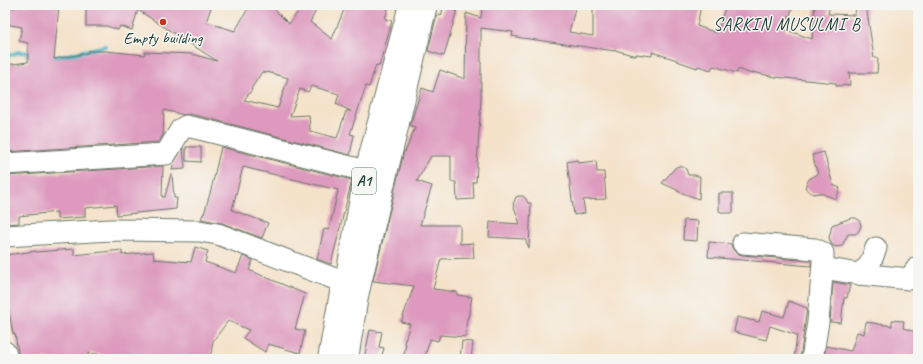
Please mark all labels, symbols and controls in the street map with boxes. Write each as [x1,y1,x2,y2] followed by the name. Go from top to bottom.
[713,14,861,35] district label: SARKIN MUSULMI B
[158,17,168,27] marker: Empty building
[124,28,204,48] place label: Empty building
[352,168,376,194] road number: A1

